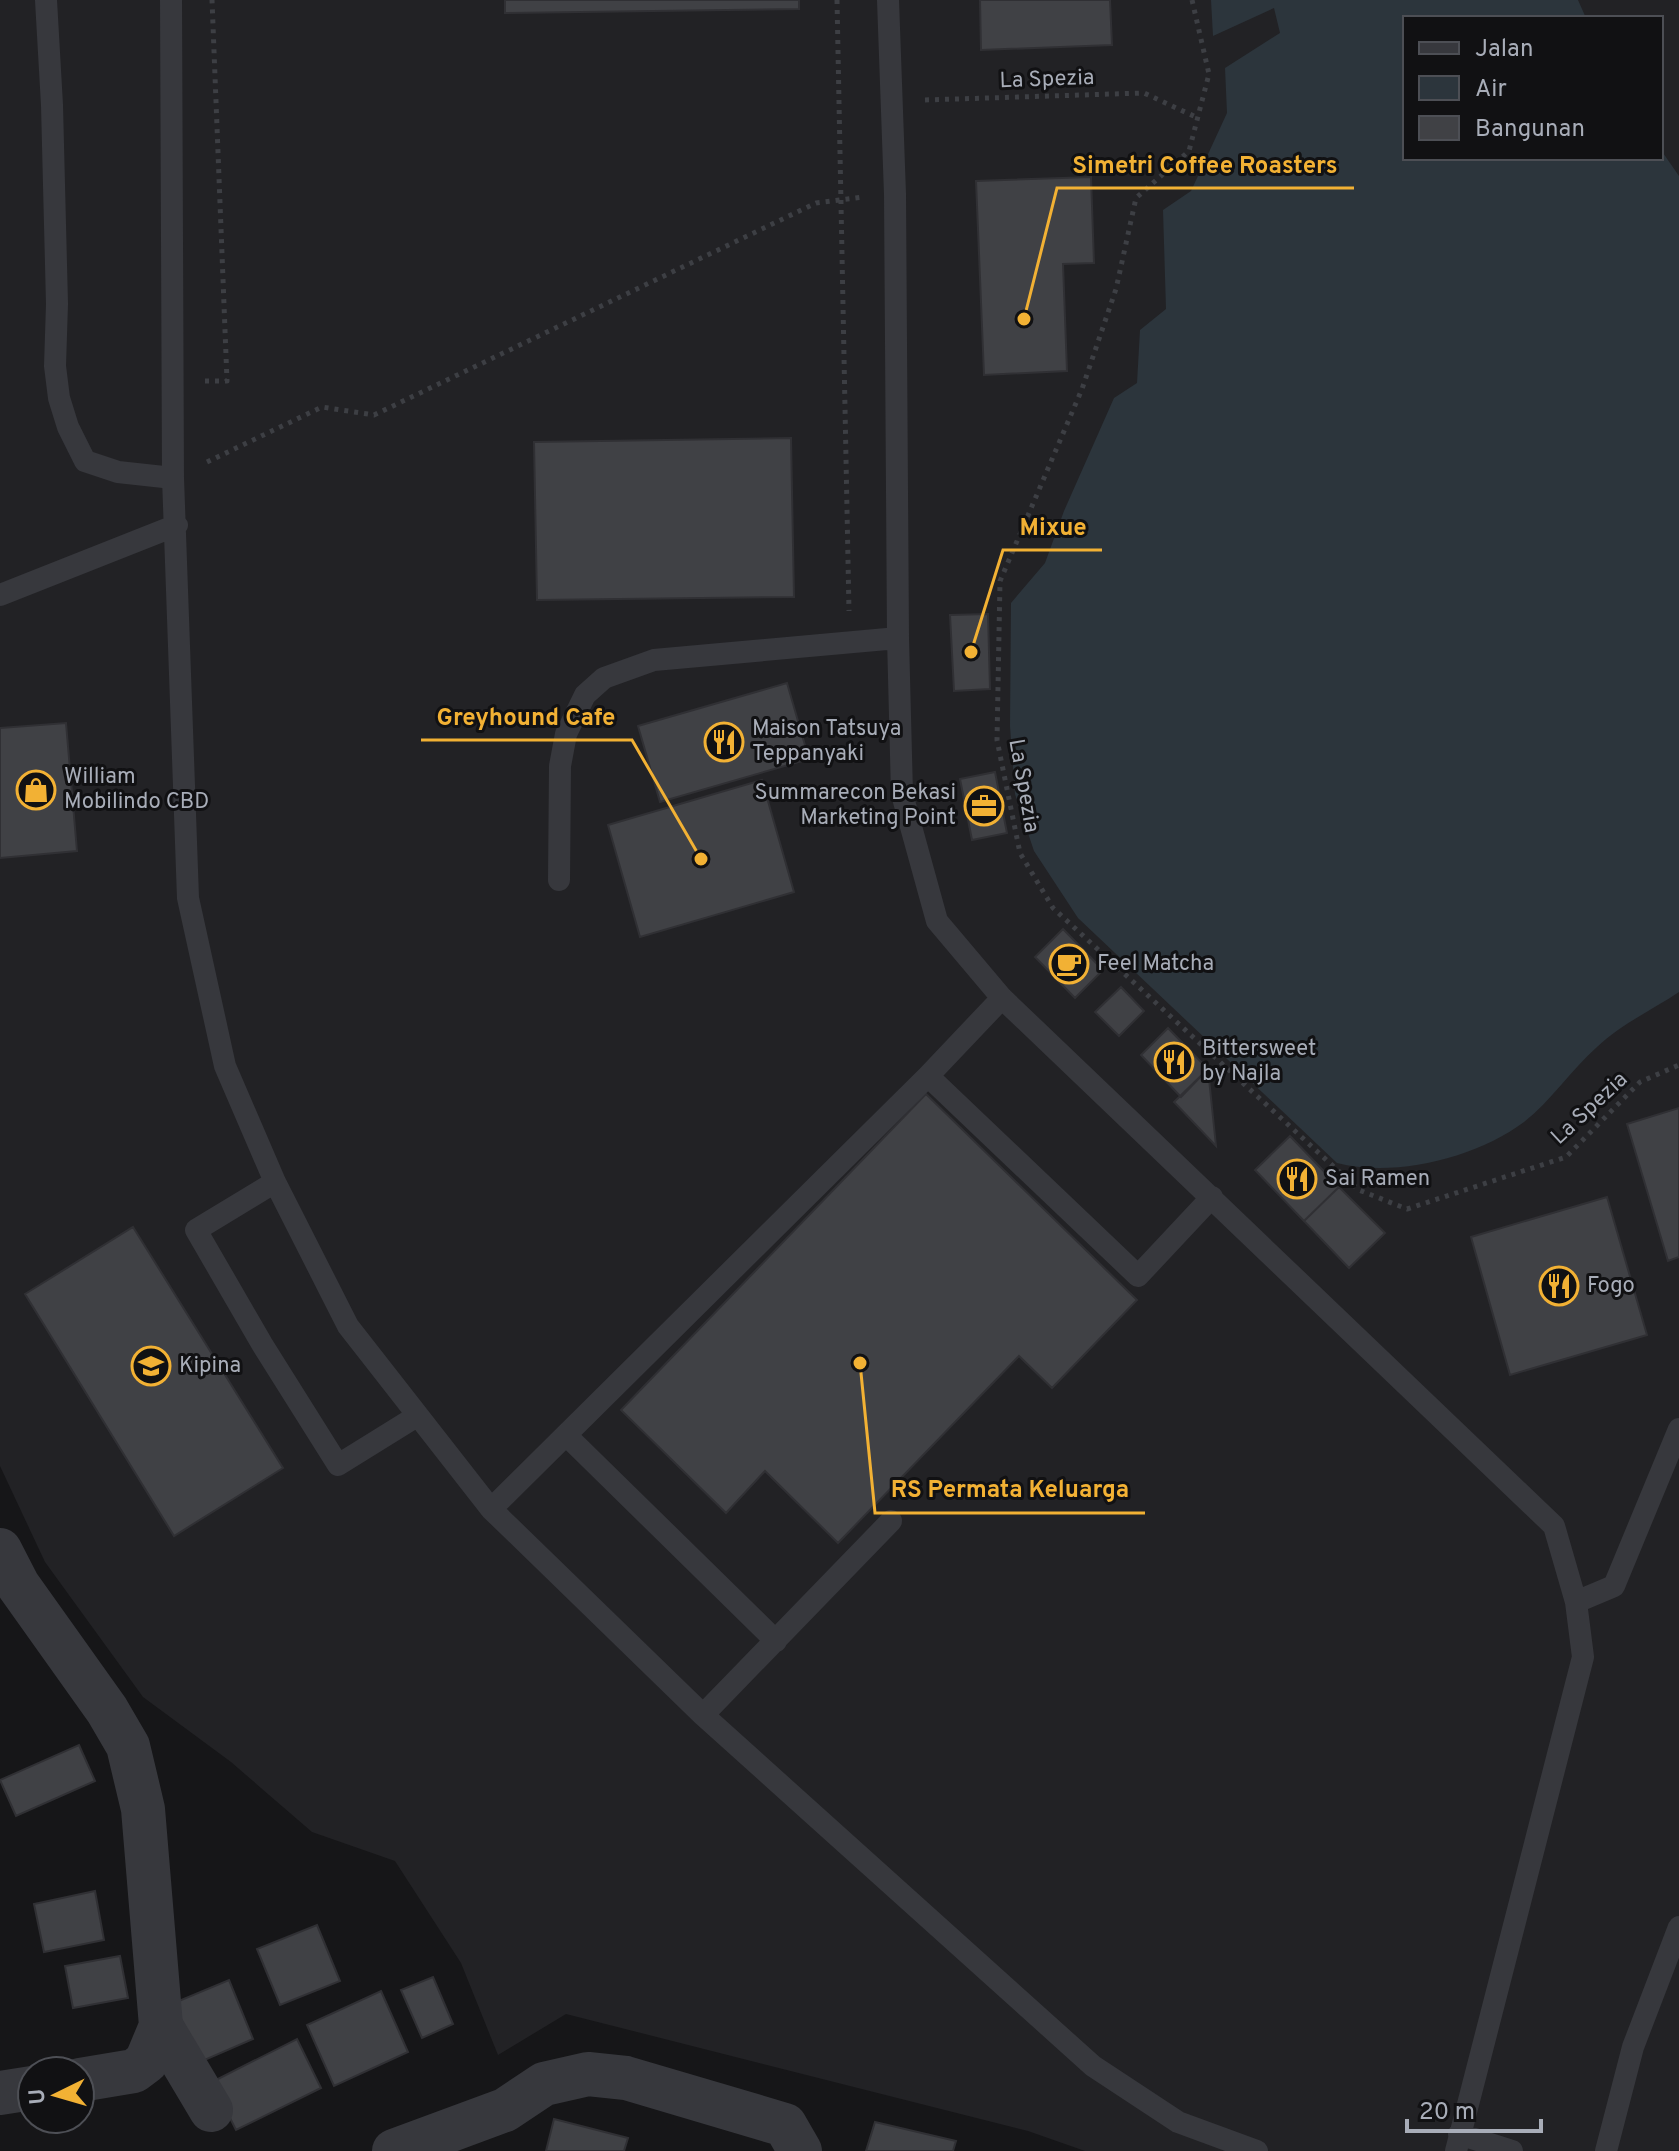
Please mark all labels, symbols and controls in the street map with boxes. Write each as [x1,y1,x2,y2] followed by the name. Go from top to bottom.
[1403,16,1663,160] legend
[1475,35,1533,65] text: Jalan
[999,65,1095,95] street label: La Spezia
[1475,75,1507,105] text: Air
[1475,115,1585,145] text: Bangunan
[1057,140,1354,188] callout: Simetri Coffee Roasters
[1072,152,1338,182] text: Simetri Coffee Roasters
[1003,502,1102,550] callout: Mixue
[1019,514,1087,544] text: Mixue
[421,692,632,740] callout: Greyhound Cafe
[437,704,615,734] text: Greyhound Cafe
[752,716,901,768] place label: Maison Tatsuya Teppanyaki
[703,721,745,763] restaurant icon: Maison Tatsuya Teppanyaki
[1001,737,1045,835] street label: La Spezia
[64,764,209,816] place label: William Mobilindo CBD
[15,769,57,811] shop icon: William Mobilindo CBD
[755,780,956,832] place label: Summarecon Bekasi Marketing Point
[963,785,1005,827] office icon: Summarecon Bekasi Marketing Point
[1048,943,1090,985] cafe icon: Feel Matcha
[1097,951,1214,978] place label: Feel Matcha
[1202,1036,1316,1088] place label: Bittersweet by Najla
[1153,1041,1195,1083] restaurant icon: Bittersweet by Najla
[1546,1067,1634,1151] street label: La Spezia
[1276,1158,1318,1200] restaurant icon: Sai Ramen
[1325,1166,1430,1193] place label: Sai Ramen
[1538,1265,1580,1307] restaurant icon: Fogo
[1587,1273,1635,1300] place label: Fogo
[130,1345,172,1387] school or university icon: Kipina
[179,1353,241,1380] place label: Kipina
[875,1465,1145,1513] callout: RS Permata Keluarga
[891,1476,1129,1506] text: RS Permata Keluarga
[16,2055,96,2135] north arrow
[1407,2083,1541,2133] scale bar
[24,2088,53,2106] text: U
[1419,2098,1475,2128] text: 20 m

